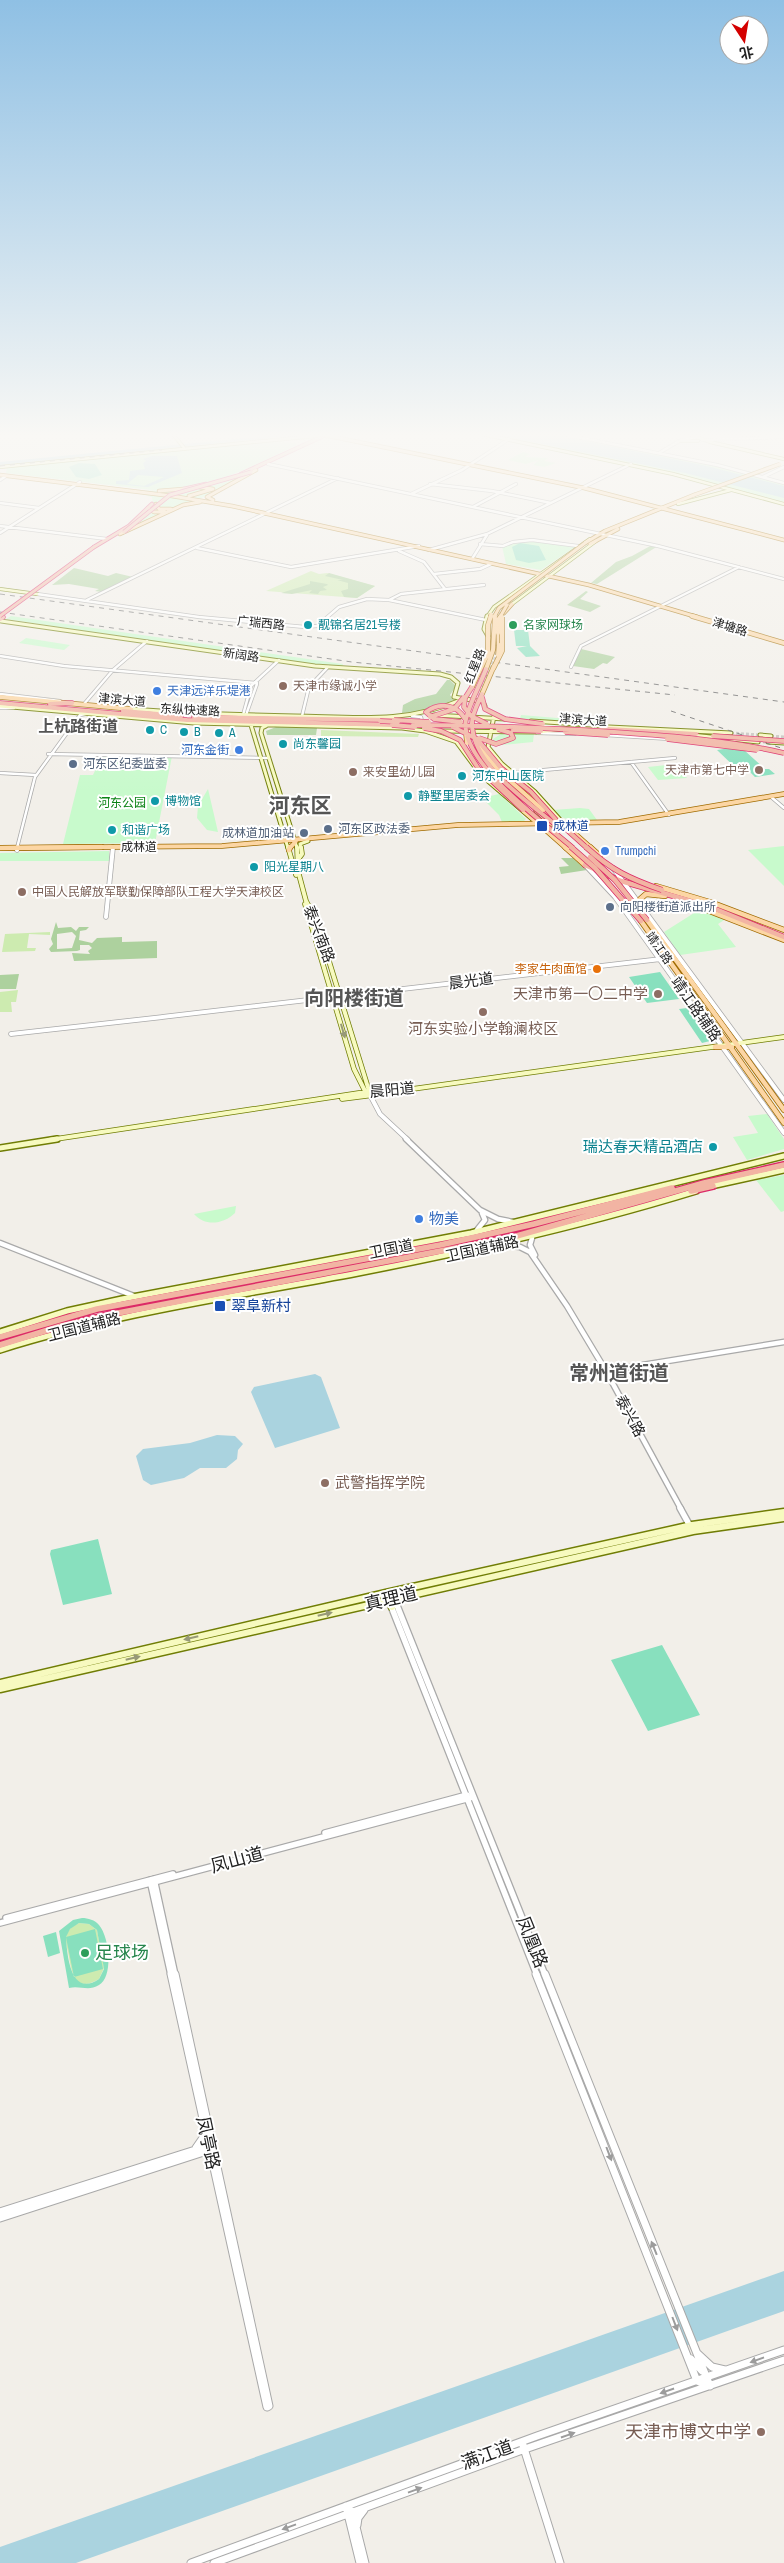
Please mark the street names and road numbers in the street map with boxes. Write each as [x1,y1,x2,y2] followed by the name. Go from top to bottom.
[236,613,286,633] street label: 广瑞西路
[710,614,750,640] street label: 津塘路
[222,645,260,665] street label: 新阔路
[461,646,489,686] street label: 红星路
[97,690,147,710] street label: 津滨大道
[160,700,220,720] street label: 东纵快速路
[558,710,608,730] street label: 津滨大道
[121,839,157,855] street label: 成林道
[299,902,340,966] street label: 泰兴南路
[642,929,676,967] street label: 靖江路
[447,967,495,994] street label: 晨光道
[666,972,727,1045] street label: 靖江路辅路
[369,1077,415,1102] street label: 晨阳道
[443,1230,521,1267] street label: 卫国道辅路
[367,1234,415,1263] street label: 卫国道
[45,1307,123,1346] street label: 卫国道辅路
[610,1391,651,1441] street label: 泰兴路
[362,1580,420,1617] street label: 真理道
[208,1840,266,1879] street label: 凤山道
[511,1912,554,1972] street label: 凤凰路
[191,2114,226,2172] street label: 凤亭路
[457,2434,516,2476] street label: 满江道

